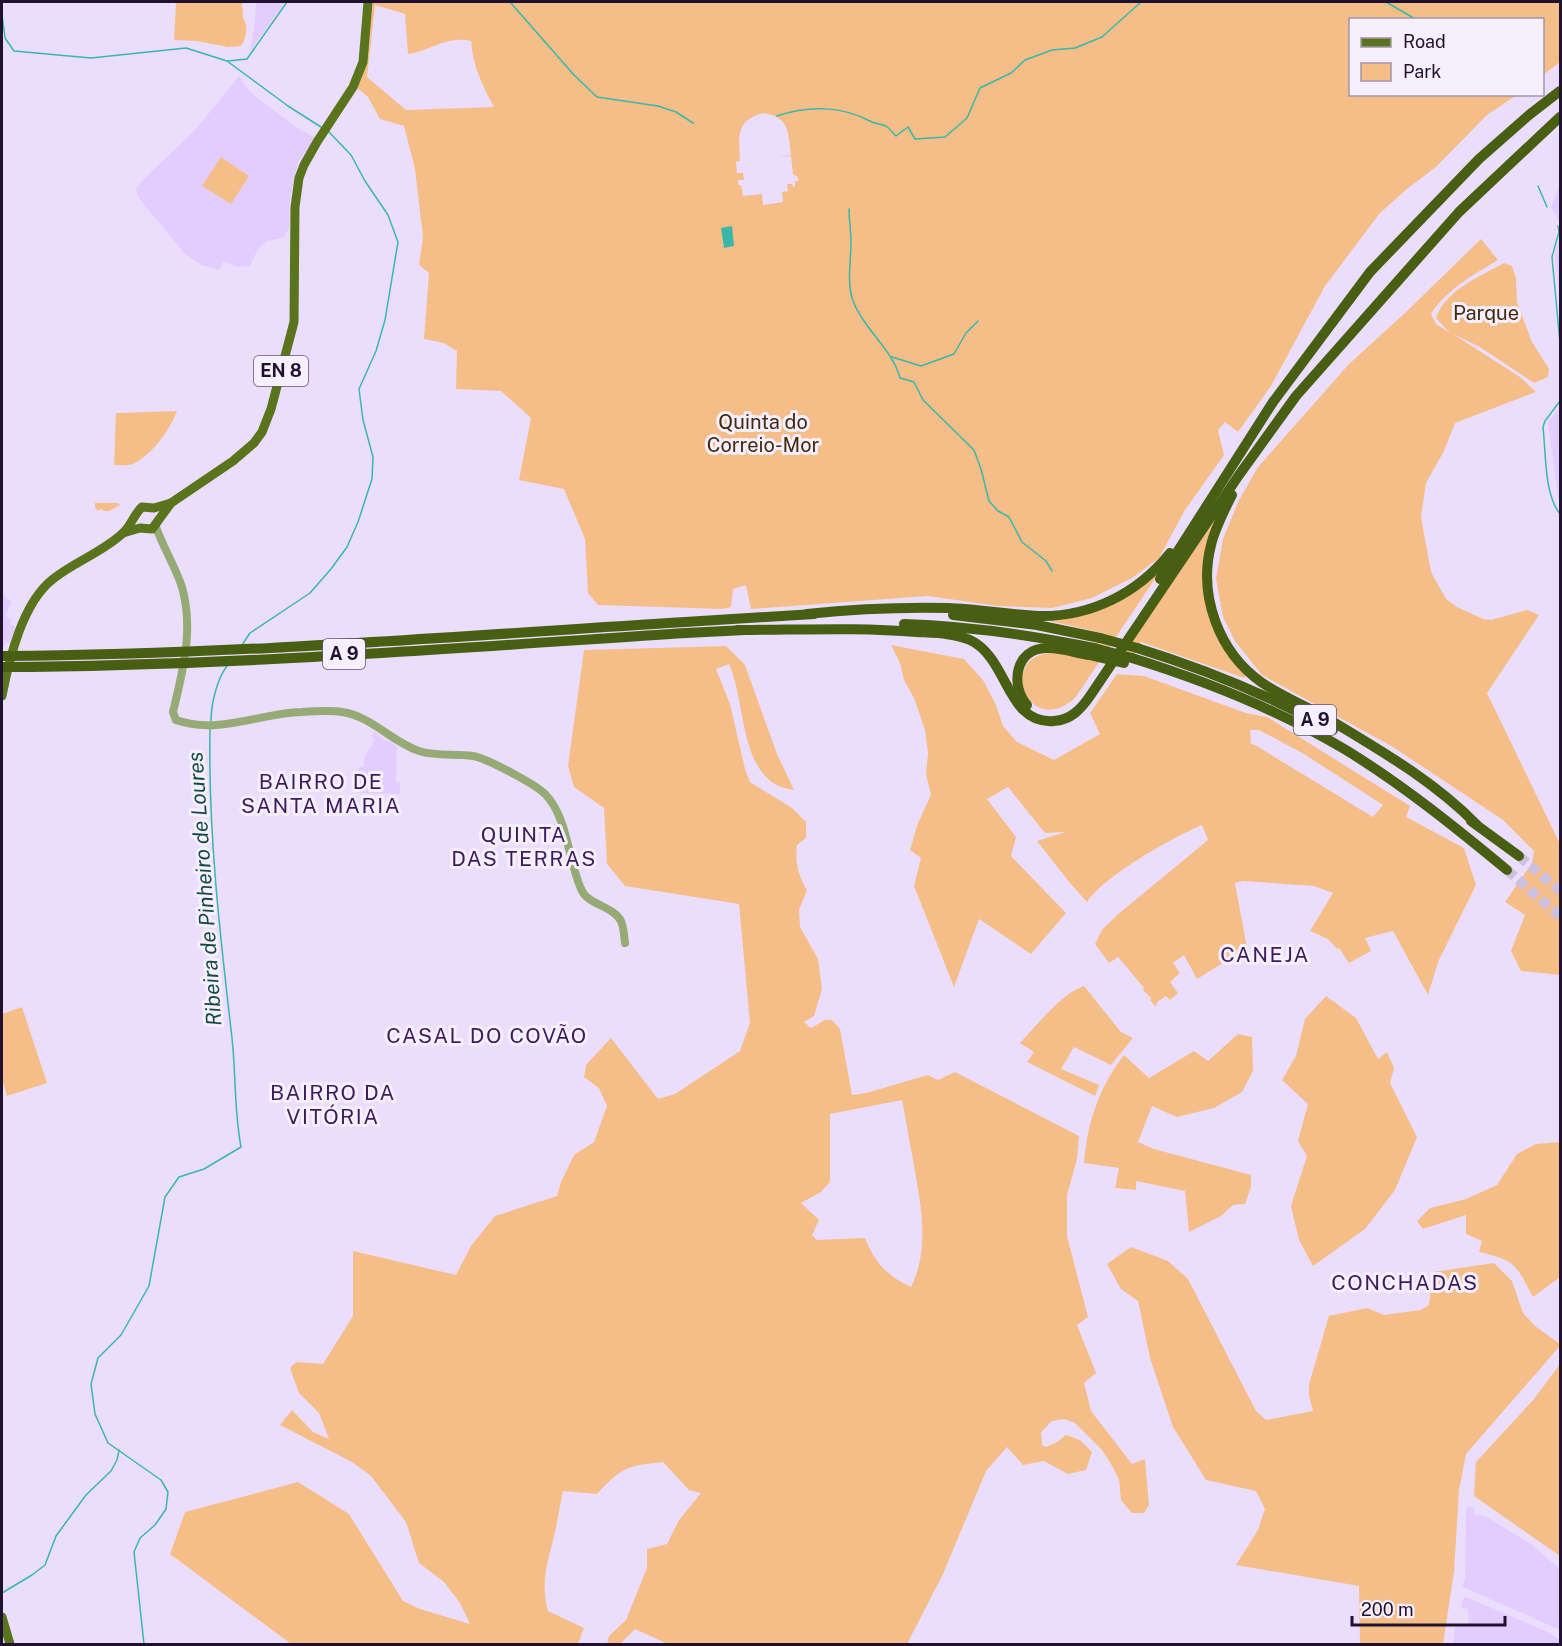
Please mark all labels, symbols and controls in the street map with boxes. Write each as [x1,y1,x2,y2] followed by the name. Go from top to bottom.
[1349,18,1544,96] legend
[1403,31,1446,52] text: Road
[1403,61,1441,82] text: Park
[1453,301,1519,325] park label: Parque
[254,356,308,386] road number: EN 8
[707,410,819,457] park label: Quinta do Correio-Mor
[323,639,365,669] road number: A 9
[1294,705,1336,735] road number: A 9
[182,751,227,1027] water label: Ribeira de Pinheiro de Loures
[241,769,401,818] district label: BAIRRO DE SANTA MARIA
[451,822,597,871] district label: QUINTA DAS TERRAS
[1220,942,1310,967] district label: CANEJA
[386,1023,588,1048] district label: CASAL DO COVÃO
[270,1080,396,1129] district label: BAIRRO DA VITÓRIA
[1331,1270,1479,1295] district label: CONCHADAS
[1352,1589,1505,1627] scale bar
[1361,1599,1414,1620] text: 200 m

